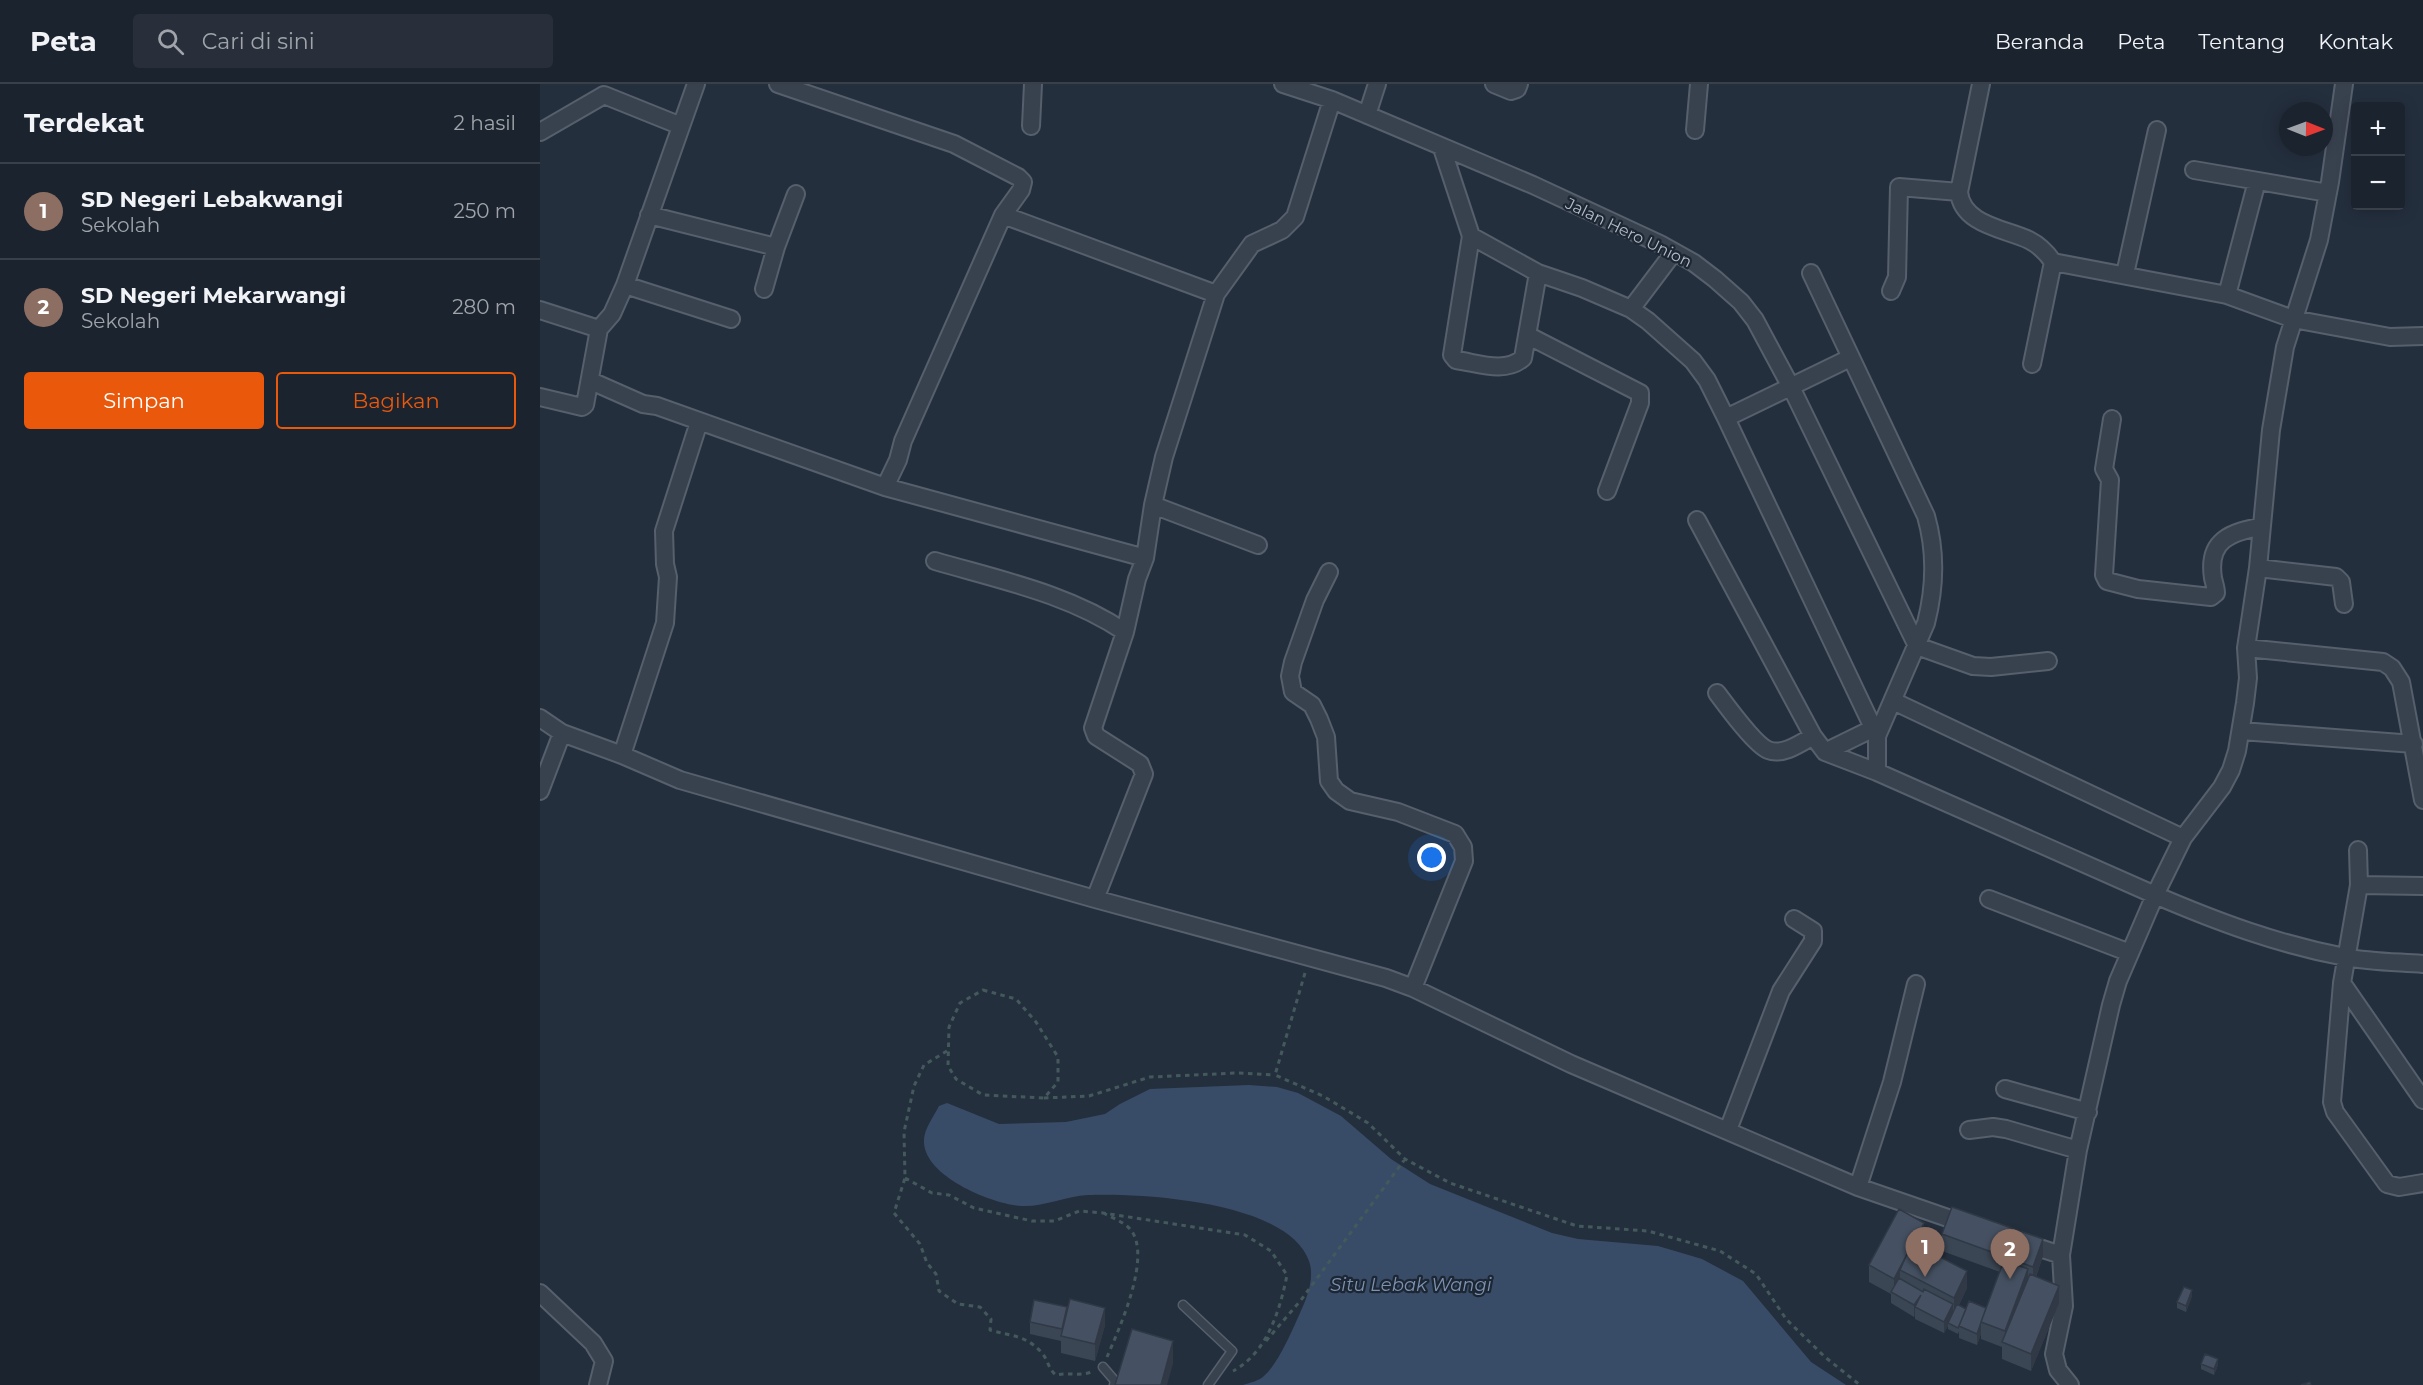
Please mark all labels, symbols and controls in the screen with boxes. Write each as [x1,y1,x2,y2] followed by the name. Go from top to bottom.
[133,14,553,68] search box
[30,24,97,58] text: Peta
[154,25,187,58] icon: search
[202,28,315,55] text: Cari di sini
[1995,29,2084,54] text: Beranda
[2117,29,2165,54] text: Peta
[2198,29,2285,54] text: Tentang
[2318,29,2393,54] text: Kontak
[2279,102,2333,156] north arrow
[2351,102,2405,210] map controls
[2351,102,2405,156] button: +
[24,107,145,139] text: Terdekat
[454,111,516,135] text: 2 hasil
[2351,156,2405,210] button: −
[81,186,343,213] text: SD Negeri Lebakwangi
[1562,193,1695,271] street label: Jalan Hero Union
[40,199,47,223] text: 1
[454,199,516,223] text: 250 m
[81,213,160,237] text: Sekolah
[81,282,346,309] text: SD Negeri Mekarwangi
[38,295,49,319] text: 2
[452,295,516,319] text: 280 m
[81,309,160,333] text: Sekolah
[24,372,264,429] button: Simpan
[276,372,516,429] button: Bagikan
[1417,843,1446,872] your location
[1906,1228,1944,1277] pin: 1
[1990,1230,2030,1279] pin: 2
[1330,1274,1492,1296] water label: Situ Lebak Wangi

